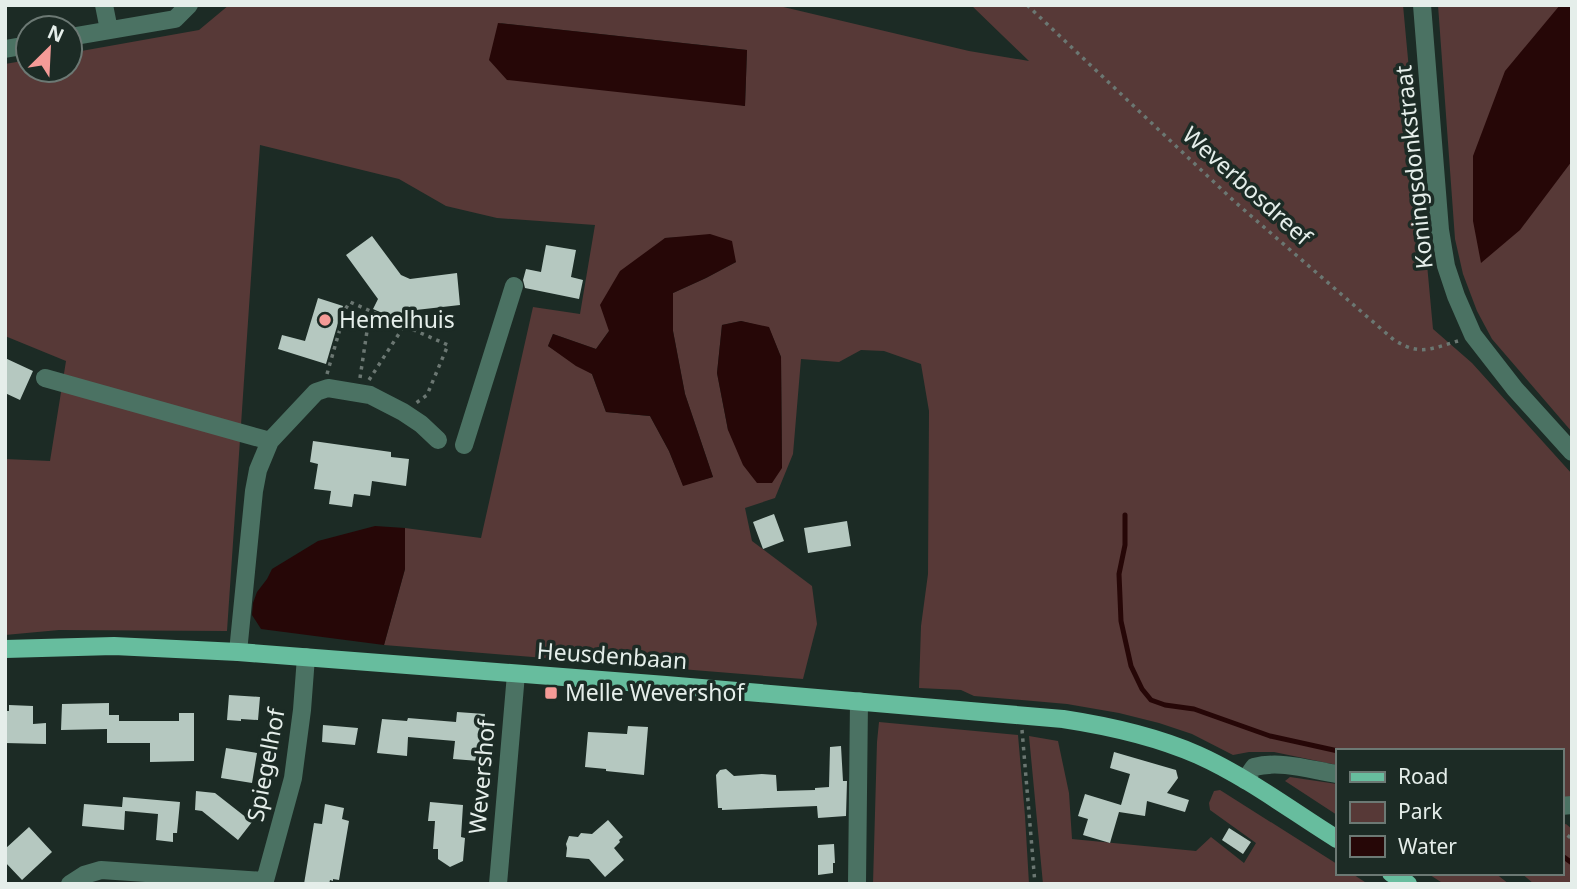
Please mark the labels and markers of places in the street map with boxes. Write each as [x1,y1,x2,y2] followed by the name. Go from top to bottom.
[339,303,455,335] place label: Hemelhuis
[317,312,333,328] marker: Hemelhuis
[565,676,745,708] place label: Melle Wevershof
[543,685,559,701] marker: Melle Wevershof

